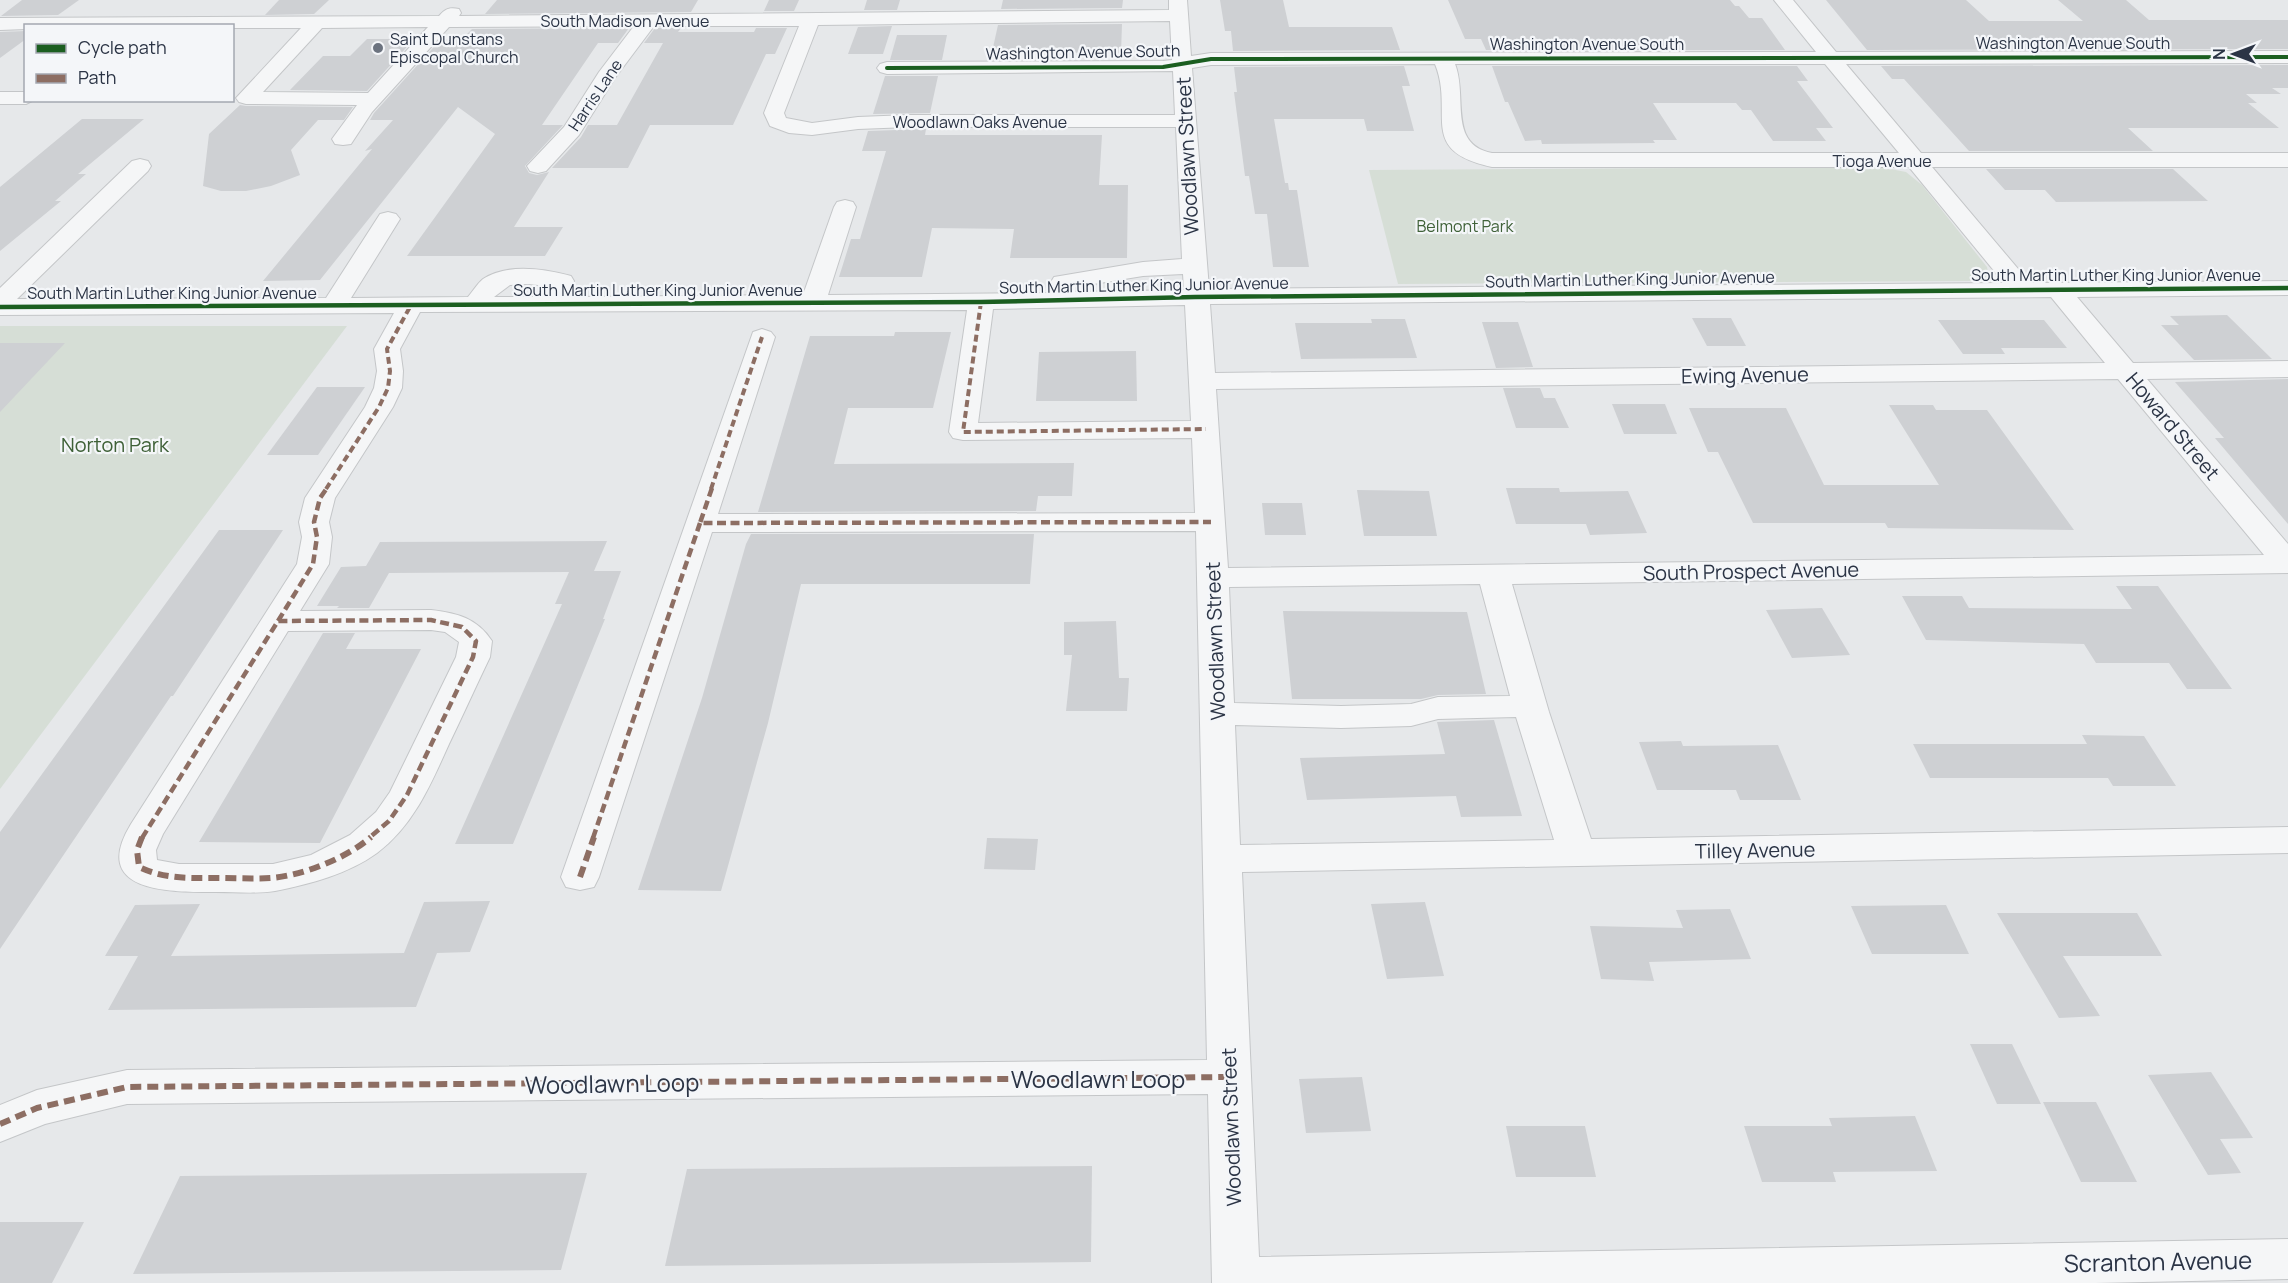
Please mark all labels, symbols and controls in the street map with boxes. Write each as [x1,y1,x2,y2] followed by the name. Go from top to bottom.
[541,10,709,32] street label: South Madison Avenue
[24,24,234,102] legend
[2204,24,2264,84] north arrow
[390,28,519,68] place label: Saint Dunstans Episcopal Church
[1976,32,2170,54] street label: Washington Avenue South
[1490,33,1684,55] street label: Washington Avenue South
[78,35,167,59] text: Cycle path
[985,39,1181,65] street label: Washington Avenue South
[371,41,385,55] marker: Saint Dunstans Episcopal Church
[2208,48,2230,60] text: N
[563,55,627,135] street label: Harris Lane
[78,65,116,89] text: Path
[1169,76,1205,236] street label: Woodlawn Street
[893,111,1067,133] street label: Woodlawn Oaks Avenue
[1832,150,1932,172] street label: Tioga Avenue
[1417,215,1514,237] park label: Belmont Park
[1971,264,2261,286] street label: South Martin Luther King Junior Avenue
[1485,265,1775,293] street label: South Martin Luther King Junior Avenue
[999,271,1289,299] street label: South Martin Luther King Junior Avenue
[513,279,803,301] street label: South Martin Luther King Junior Avenue
[27,282,317,304] street label: South Martin Luther King Junior Avenue
[1681,360,1809,390] street label: Ewing Avenue
[2120,367,2226,485] street label: Howard Street
[61,431,170,458] park label: Norton Park
[1643,556,1859,586] street label: South Prospect Avenue
[1199,561,1231,721] street label: Woodlawn Street
[1695,835,1815,865] street label: Tilley Avenue
[1215,1047,1247,1207] street label: Woodlawn Street
[1011,1062,1185,1095] street label: Woodlawn Loop
[525,1065,699,1101] street label: Woodlawn Loop
[2064,1243,2252,1279] street label: Scranton Avenue

